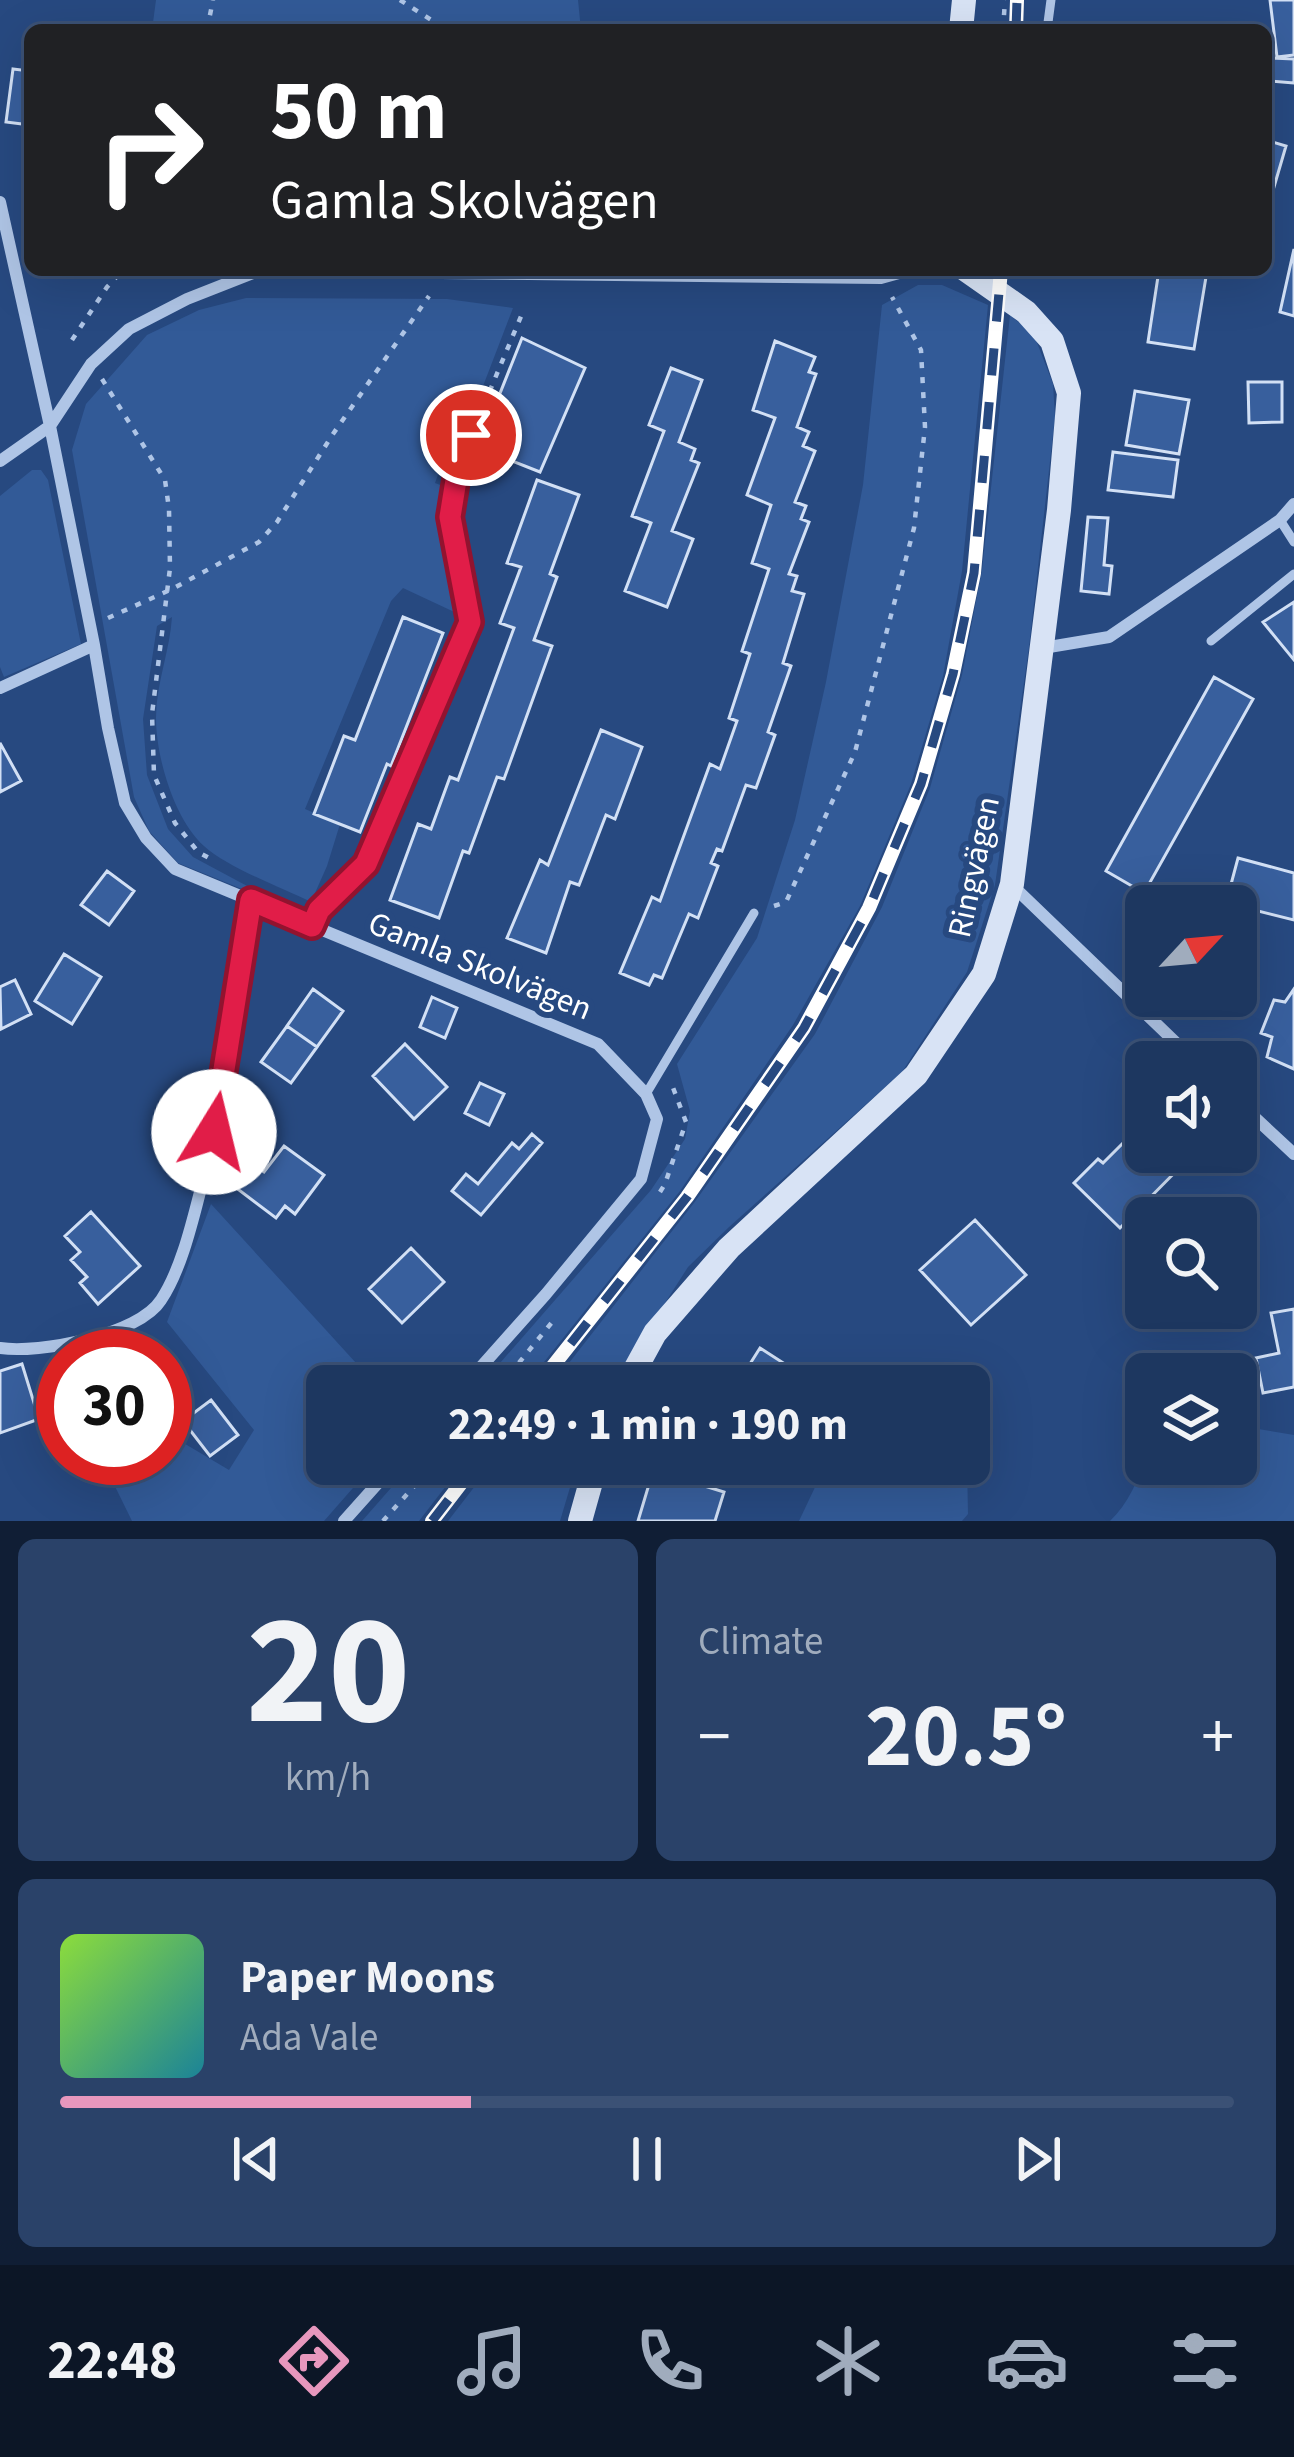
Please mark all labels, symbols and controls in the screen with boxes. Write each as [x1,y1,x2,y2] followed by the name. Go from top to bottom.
[270,52,448,172] text: 50 m
[72,72,228,228] icon: right
[270,163,659,240] text: Gamla Skolvägen
[420,384,522,486] pin
[438,402,504,468] icon: arrive
[936,792,1012,942] street label: Ringvägen
[1125,885,1257,1017] north arrow
[1125,885,1257,1485] map controls
[361,900,599,1032] street label: Gamla Skolvägen
[1125,1041,1257,1173] button: sound
[151,1069,277,1195] position arrow
[1125,1197,1257,1329] button: search
[36,1329,192,1485] speed limit sign: 30
[1125,1353,1257,1485] button: layers
[448,1393,848,1457] text: 22:49 · 1 min · 190 m
[246,1561,410,1783] text: 20
[698,1614,823,1670] text: Climate
[865,1673,1067,1801] text: 20.5°
[698,1690,731,1784] text: −
[1201,1690,1234,1784] text: +
[285,1750,371,1806] text: km/h
[240,1946,495,2010] text: Paper Moons
[240,2010,378,2066] text: Ada Vale
[223,2126,289,2192] icon: previous
[614,2126,680,2192] icon: pause
[1005,2126,1071,2192] icon: next
[272,2319,356,2403] icon: directions
[450,2319,534,2403] icon: music
[628,2319,712,2403] icon: phone
[806,2319,890,2403] icon: climate
[985,2319,1069,2403] icon: car
[1163,2319,1247,2403] icon: filters
[47,2323,177,2400] text: 22:48

